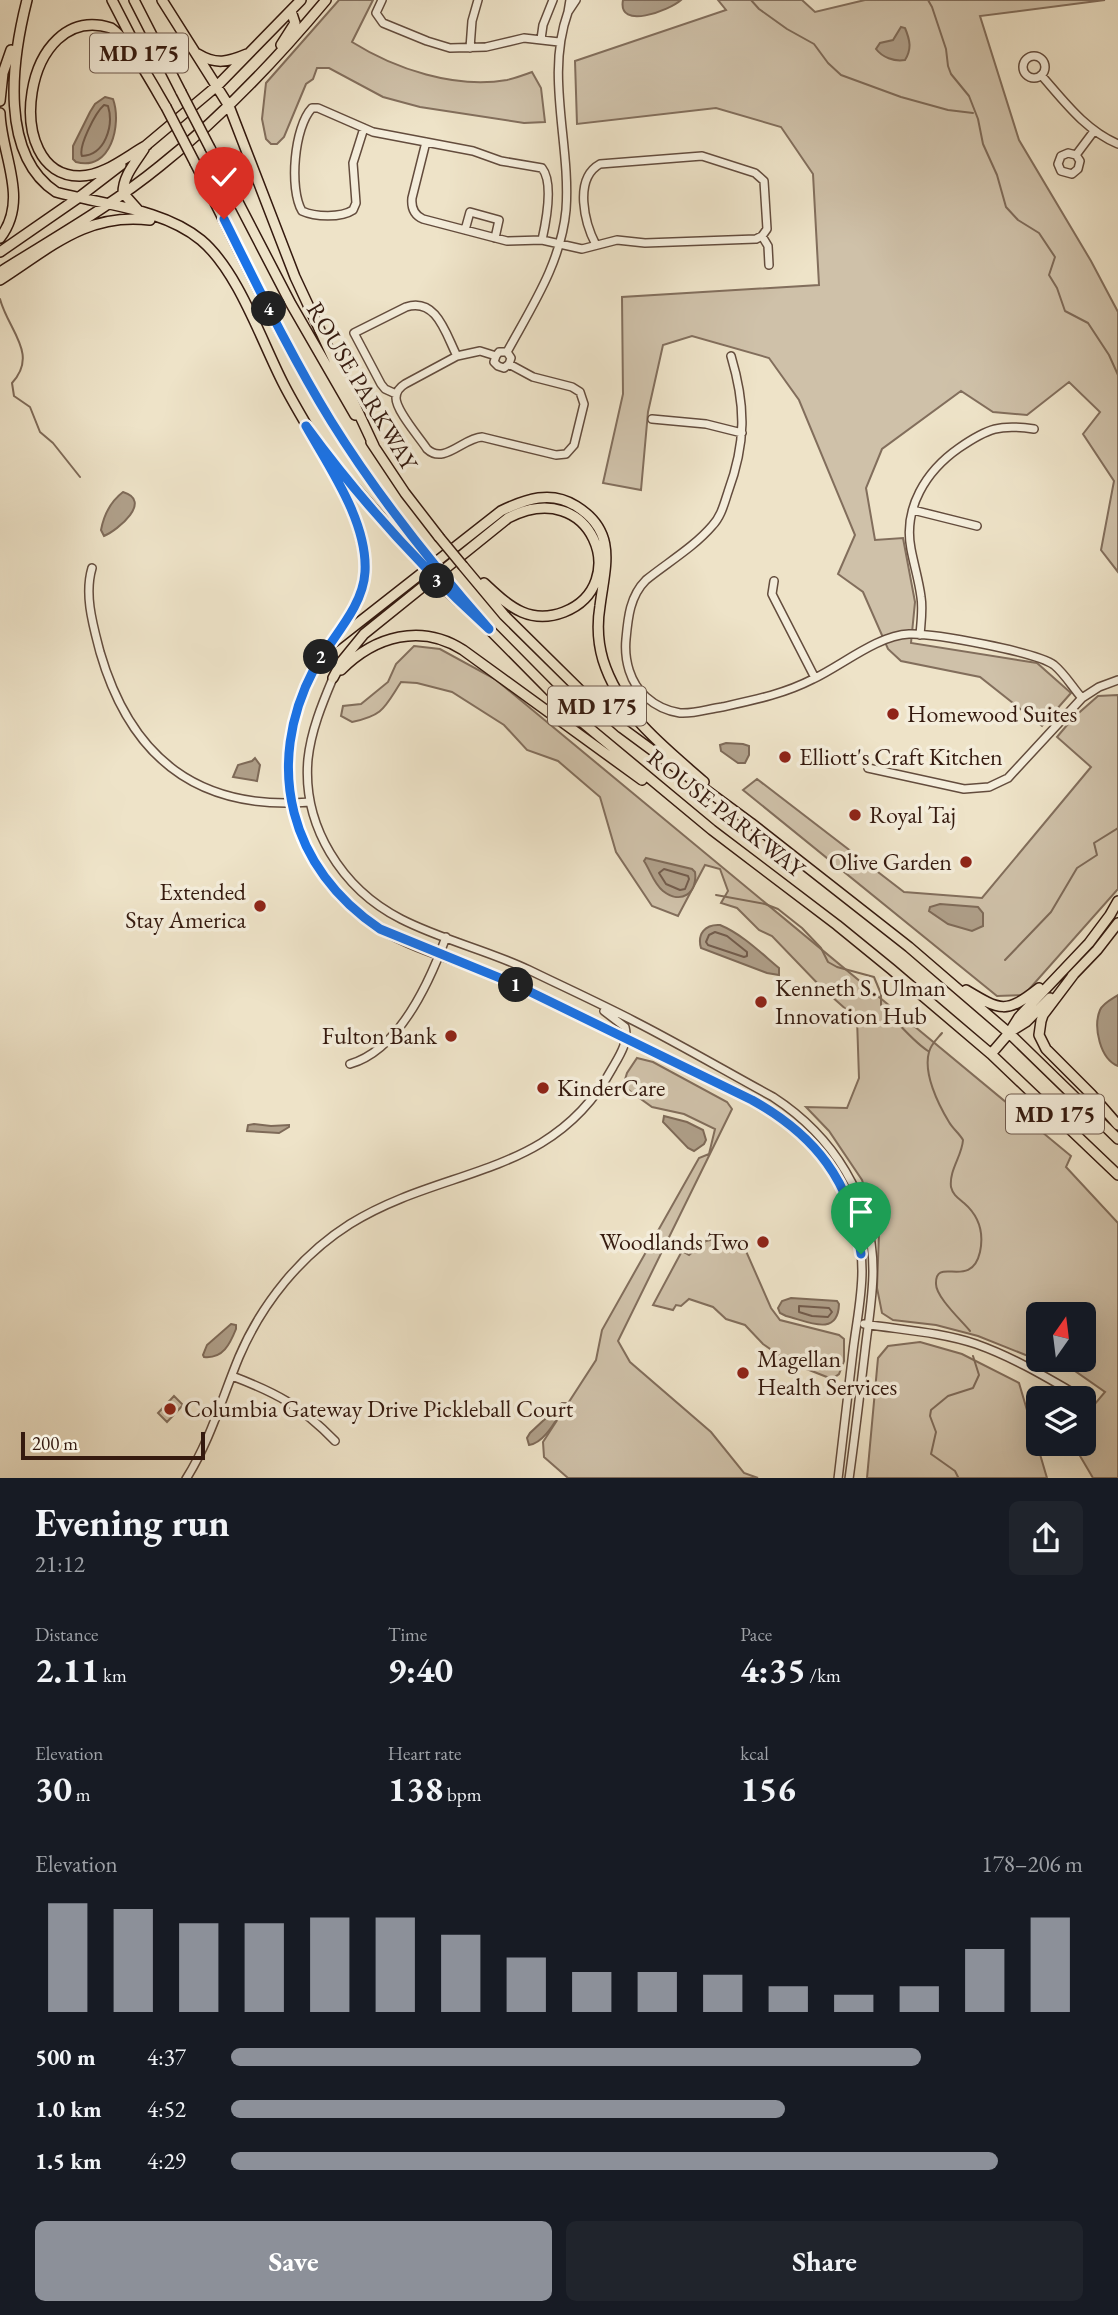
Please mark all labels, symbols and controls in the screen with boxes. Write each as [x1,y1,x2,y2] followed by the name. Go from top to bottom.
[90,34,188,72] road number: MD 175
[194,147,254,219] pin
[205,158,243,196] icon: check
[252,292,286,326] pin: 4
[263,296,274,321] text: 4
[300,296,426,477] street label: ROUSE PARKWAY
[420,564,454,598] pin: 3
[431,568,442,593] text: 3
[304,640,338,674] pin: 2
[315,644,326,669] text: 2
[548,686,646,726] road number: MD 175
[907,698,1077,729] place label: Homewood Suites
[885,706,901,722] marker: Homewood Suites
[641,741,812,884] street label: ROUSE PARKWAY
[799,741,1003,772] place label: Elliott's Craft Kitchen
[777,749,793,765] marker: Elliott's Craft Kitchen
[869,799,956,830] place label: Royal Taj
[847,807,863,823] marker: Royal Taj
[829,846,952,877] place label: Olive Garden
[958,854,974,870] marker: Olive Garden
[125,876,247,935] place label: Extended Stay America
[252,898,268,914] marker: Extended Stay America
[498,968,534,1002] pin: 1
[510,972,521,997] text: 1
[775,972,946,1031] place label: Kenneth S. Ulman Innovation Hub
[753,994,769,1010] marker: Kenneth S. Ulman Innovation Hub
[322,1020,438,1051] place label: Fulton Bank
[443,1028,459,1044] marker: Fulton Bank
[557,1072,665,1103] place label: KinderCare
[535,1080,551,1096] marker: KinderCare
[1006,1094,1104,1134] road number: MD 175
[831,1182,891,1254] pin
[842,1193,880,1231] icon: arrive
[599,1226,749,1257] place label: Woodlands Two
[755,1234,771,1250] marker: Woodlands Two
[1026,1302,1096,1372] north arrow
[1026,1302,1096,1456] map controls
[757,1343,897,1402] place label: Magellan Health Services
[735,1365,751,1381] marker: Magellan Health Services
[1026,1386,1096,1456] button: layers
[184,1393,574,1424] place label: Columbia Gateway Drive Pickleball Court
[162,1401,178,1417] marker: Columbia Gateway Drive Pickleball Court
[21,1430,205,1461] scale bar
[32,1431,78,1456] text: 200 m
[35,1498,230,1547] text: Evening run
[1009,1501,1083,1575] button: share
[35,1549,85,1579] text: 21:12
[35,1622,98,1647] text: Distance
[388,1622,427,1647] text: Time
[740,1622,772,1647] text: Pace
[35,1647,99,1692] text: 2.11
[388,1647,453,1692] text: 9:40
[740,1647,806,1692] text: 4:35
[99,1663,127,1688] text: km
[806,1663,841,1688] text: /km
[35,1741,103,1766] text: Elevation
[388,1741,461,1766] text: Heart rate
[740,1741,769,1766] text: kcal
[35,1766,72,1811] text: 30
[388,1766,443,1811] text: 138
[740,1766,796,1811] text: 156
[72,1782,91,1807] text: m
[443,1782,481,1807] text: bpm
[35,1849,118,1879] text: Elevation
[982,1849,1083,1879] text: 178–206 m
[35,2042,96,2072] text: 500 m
[147,2042,186,2072] text: 4:37
[35,2094,102,2124] text: 1.0 km
[147,2094,186,2124] text: 4:52
[35,2146,102,2176] text: 1.5 km
[147,2146,186,2176] text: 4:29
[35,2221,552,2301] button: Save
[566,2221,1083,2301] button: Share

